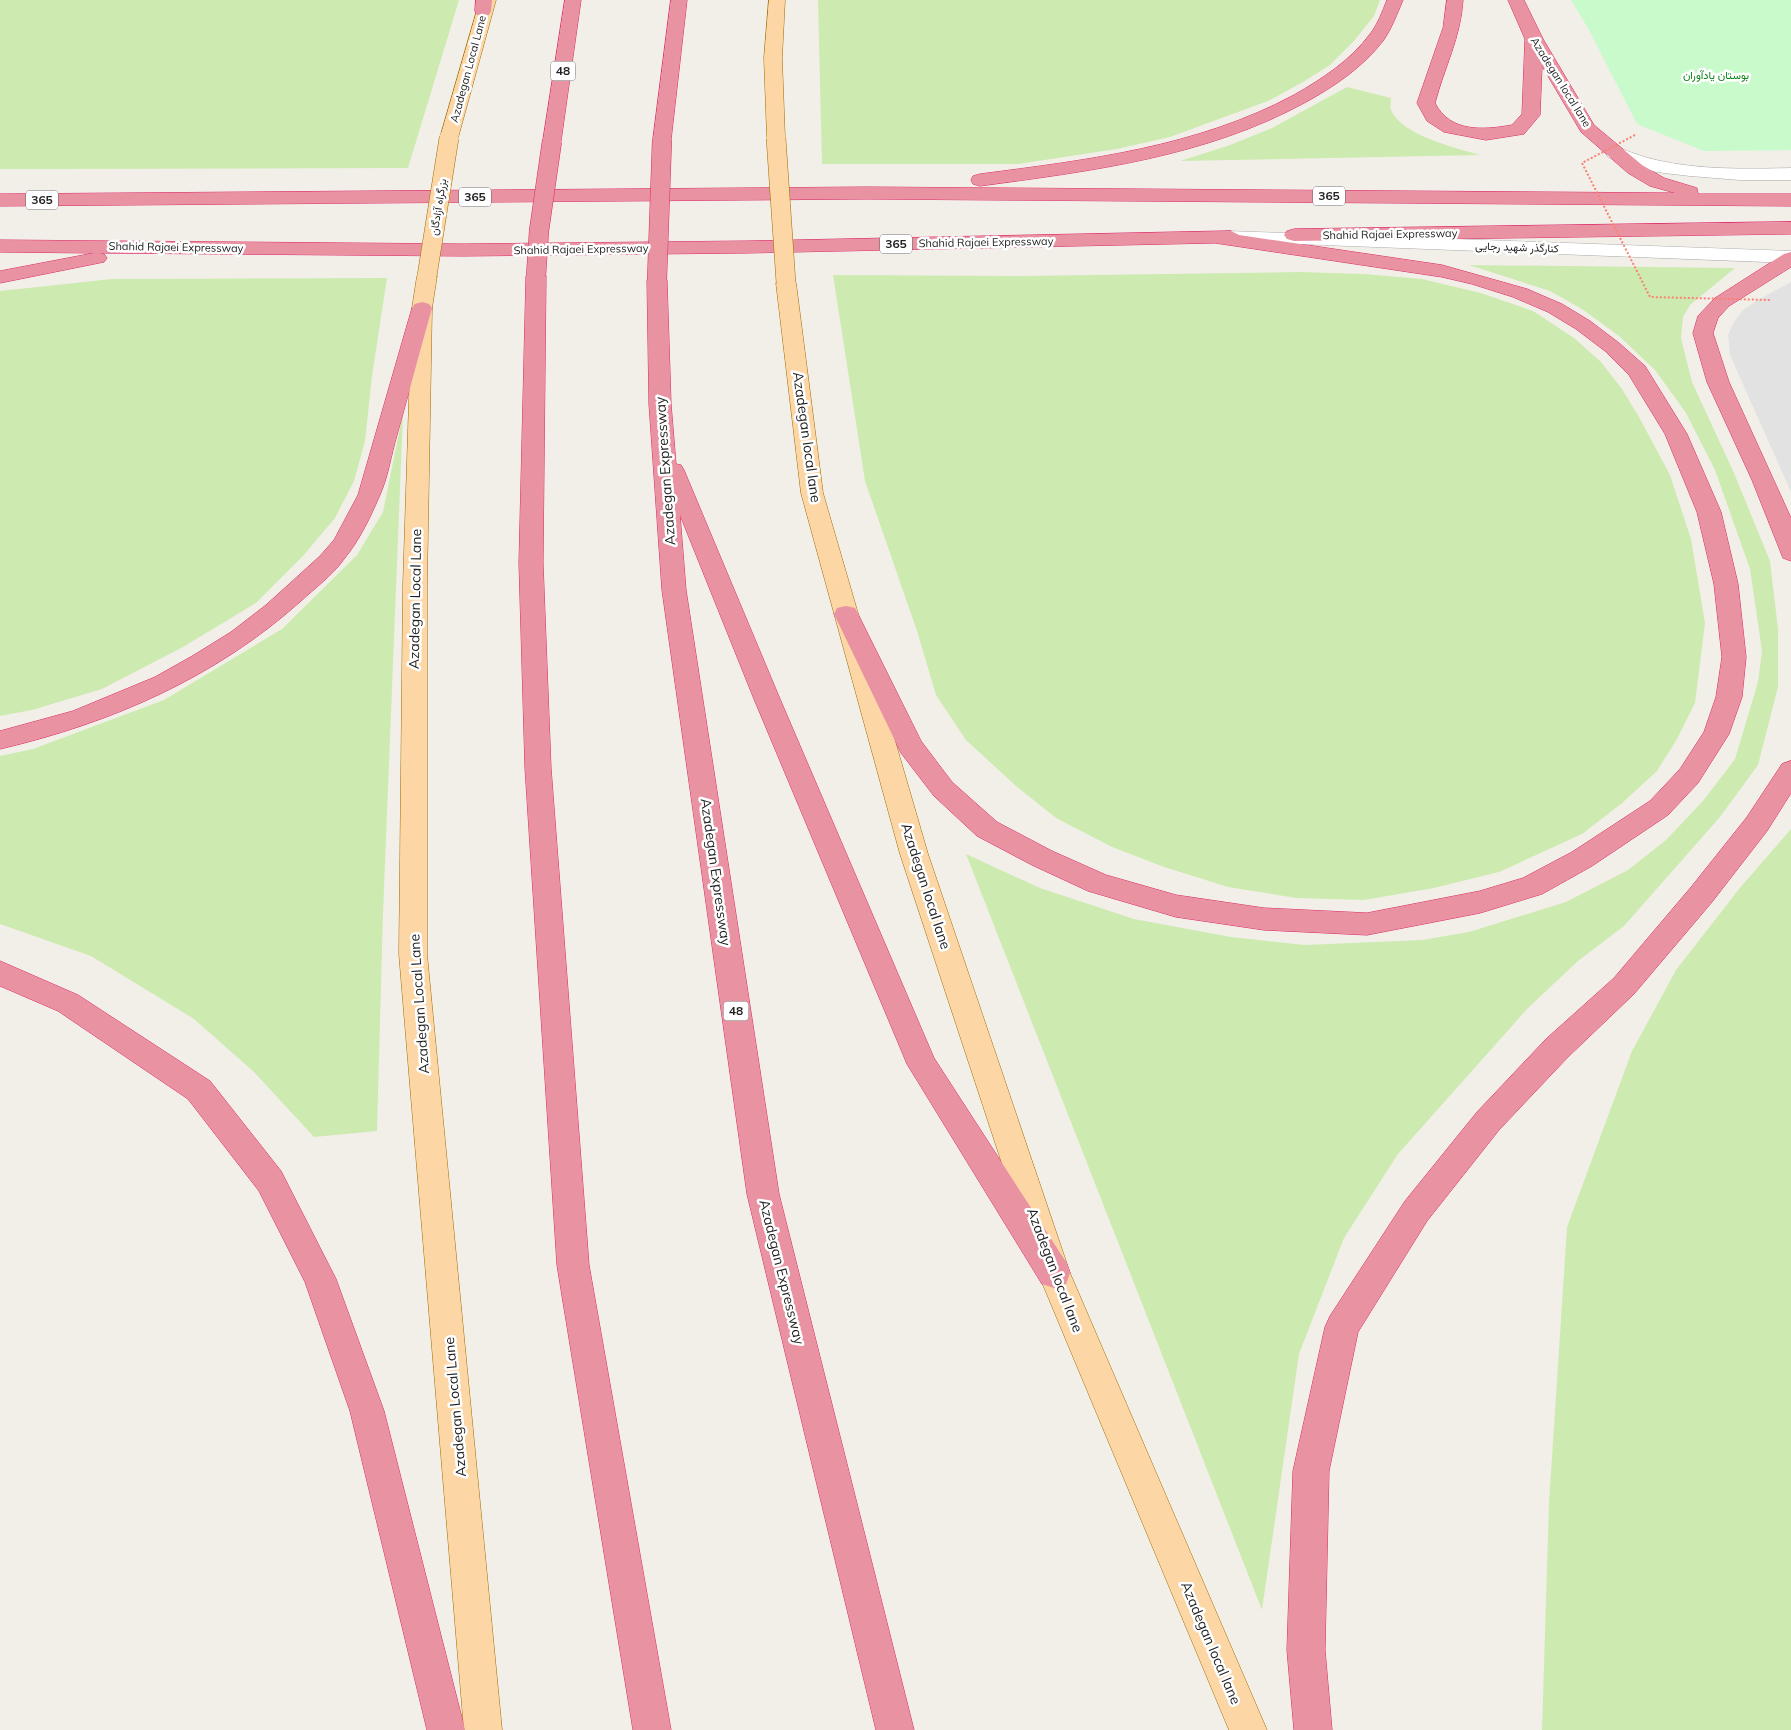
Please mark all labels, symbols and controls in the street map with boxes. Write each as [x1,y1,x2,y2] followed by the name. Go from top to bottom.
[447,14,489,124] street label: Azadegan Local Lane
[1528,34,1594,130] street label: Azadegan local lane
[550,61,576,80] road number: 48
[1683,68,1749,82] park label: بوستان یادآوران
[427,178,449,236] street label: بزرگراه آزادگان
[1313,187,1345,206] road number: 365
[459,188,491,206] road number: 365
[26,190,58,210] road number: 365
[1322,226,1458,242] street label: Shahid Rajaei Expressway
[880,234,912,253] road number: 365
[918,234,1054,250] street label: Shahid Rajaei Expressway
[108,239,244,255] street label: Shahid Rajaei Expressway
[1475,239,1559,255] street label: کنارگذر شهید رجایی
[513,241,649,257] street label: Shahid Rajaei Expressway
[789,371,825,503] street label: Azadegan local lane
[651,396,679,546] street label: Azadegan Expressway
[405,529,425,669] street label: Azadegan Local Lane
[697,797,735,948] street label: Azadegan Expressway
[897,821,955,951] street label: Azadegan local lane
[405,933,433,1075] street label: Azadegan Local Lane
[724,1001,748,1020] road number: 48
[755,1198,809,1347] street label: Azadegan Expressway
[1023,1205,1087,1335] street label: Azadegan local lane
[440,1336,470,1478] street label: Azadegan Local Lane
[1177,1579,1245,1707] street label: Azadegan local lane

